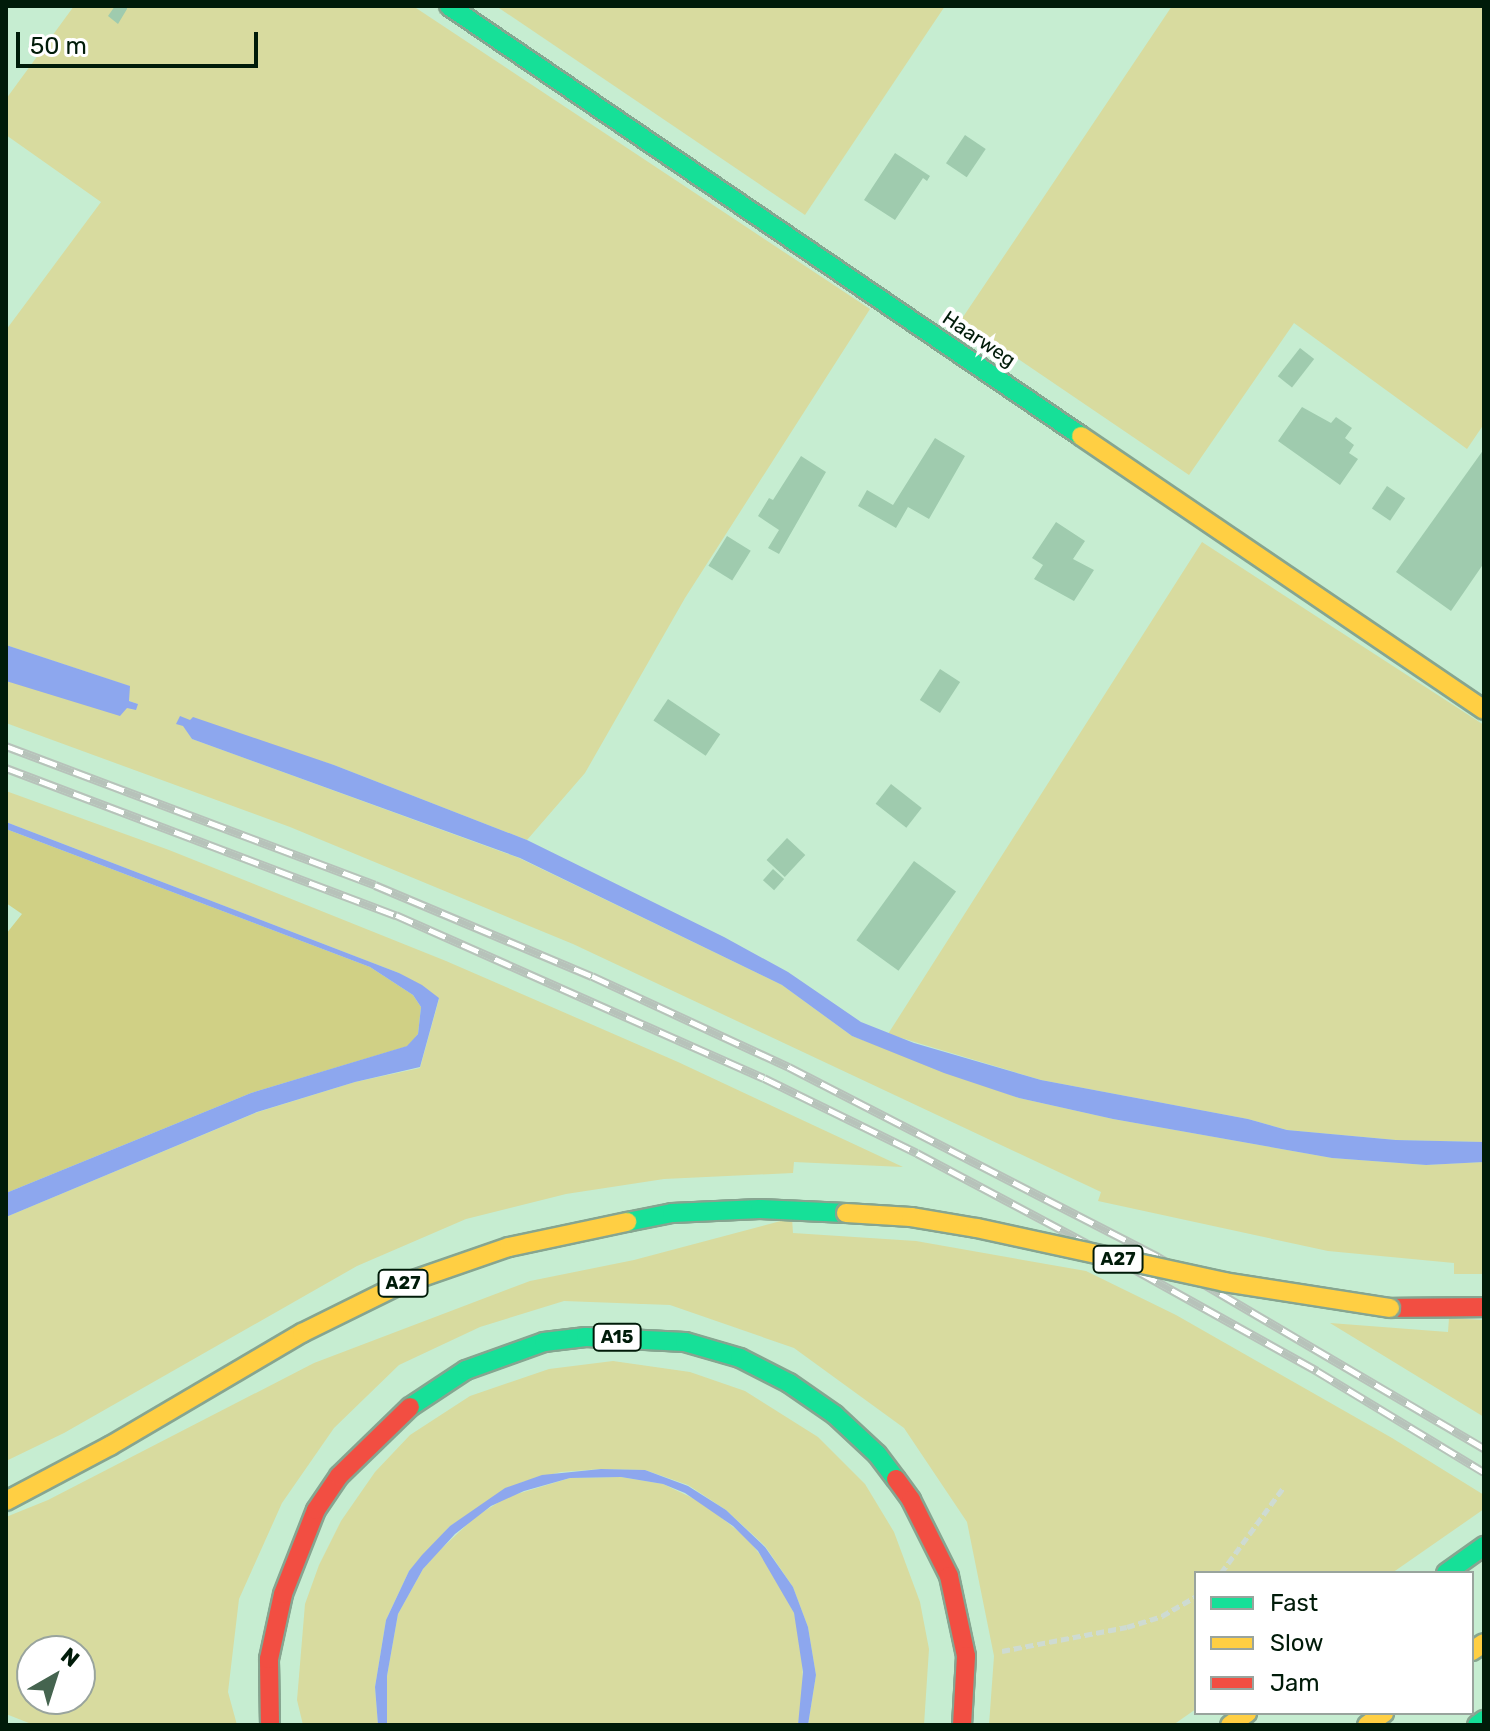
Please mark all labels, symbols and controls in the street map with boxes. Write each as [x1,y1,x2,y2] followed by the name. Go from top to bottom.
[20,16,262,66] scale bar
[30,32,87,60] text: 50 m
[938,306,1020,372] street label: Haarweg
[1092,1245,1144,1273] road number: A27
[377,1269,429,1297] road number: A27
[591,1323,643,1351] road number: A15
[1194,1571,1474,1715] legend
[1270,1589,1318,1617] text: Fast
[1270,1629,1323,1657] text: Slow
[16,1635,96,1715] north arrow
[56,1642,85,1673] text: N
[1270,1669,1320,1697] text: Jam

